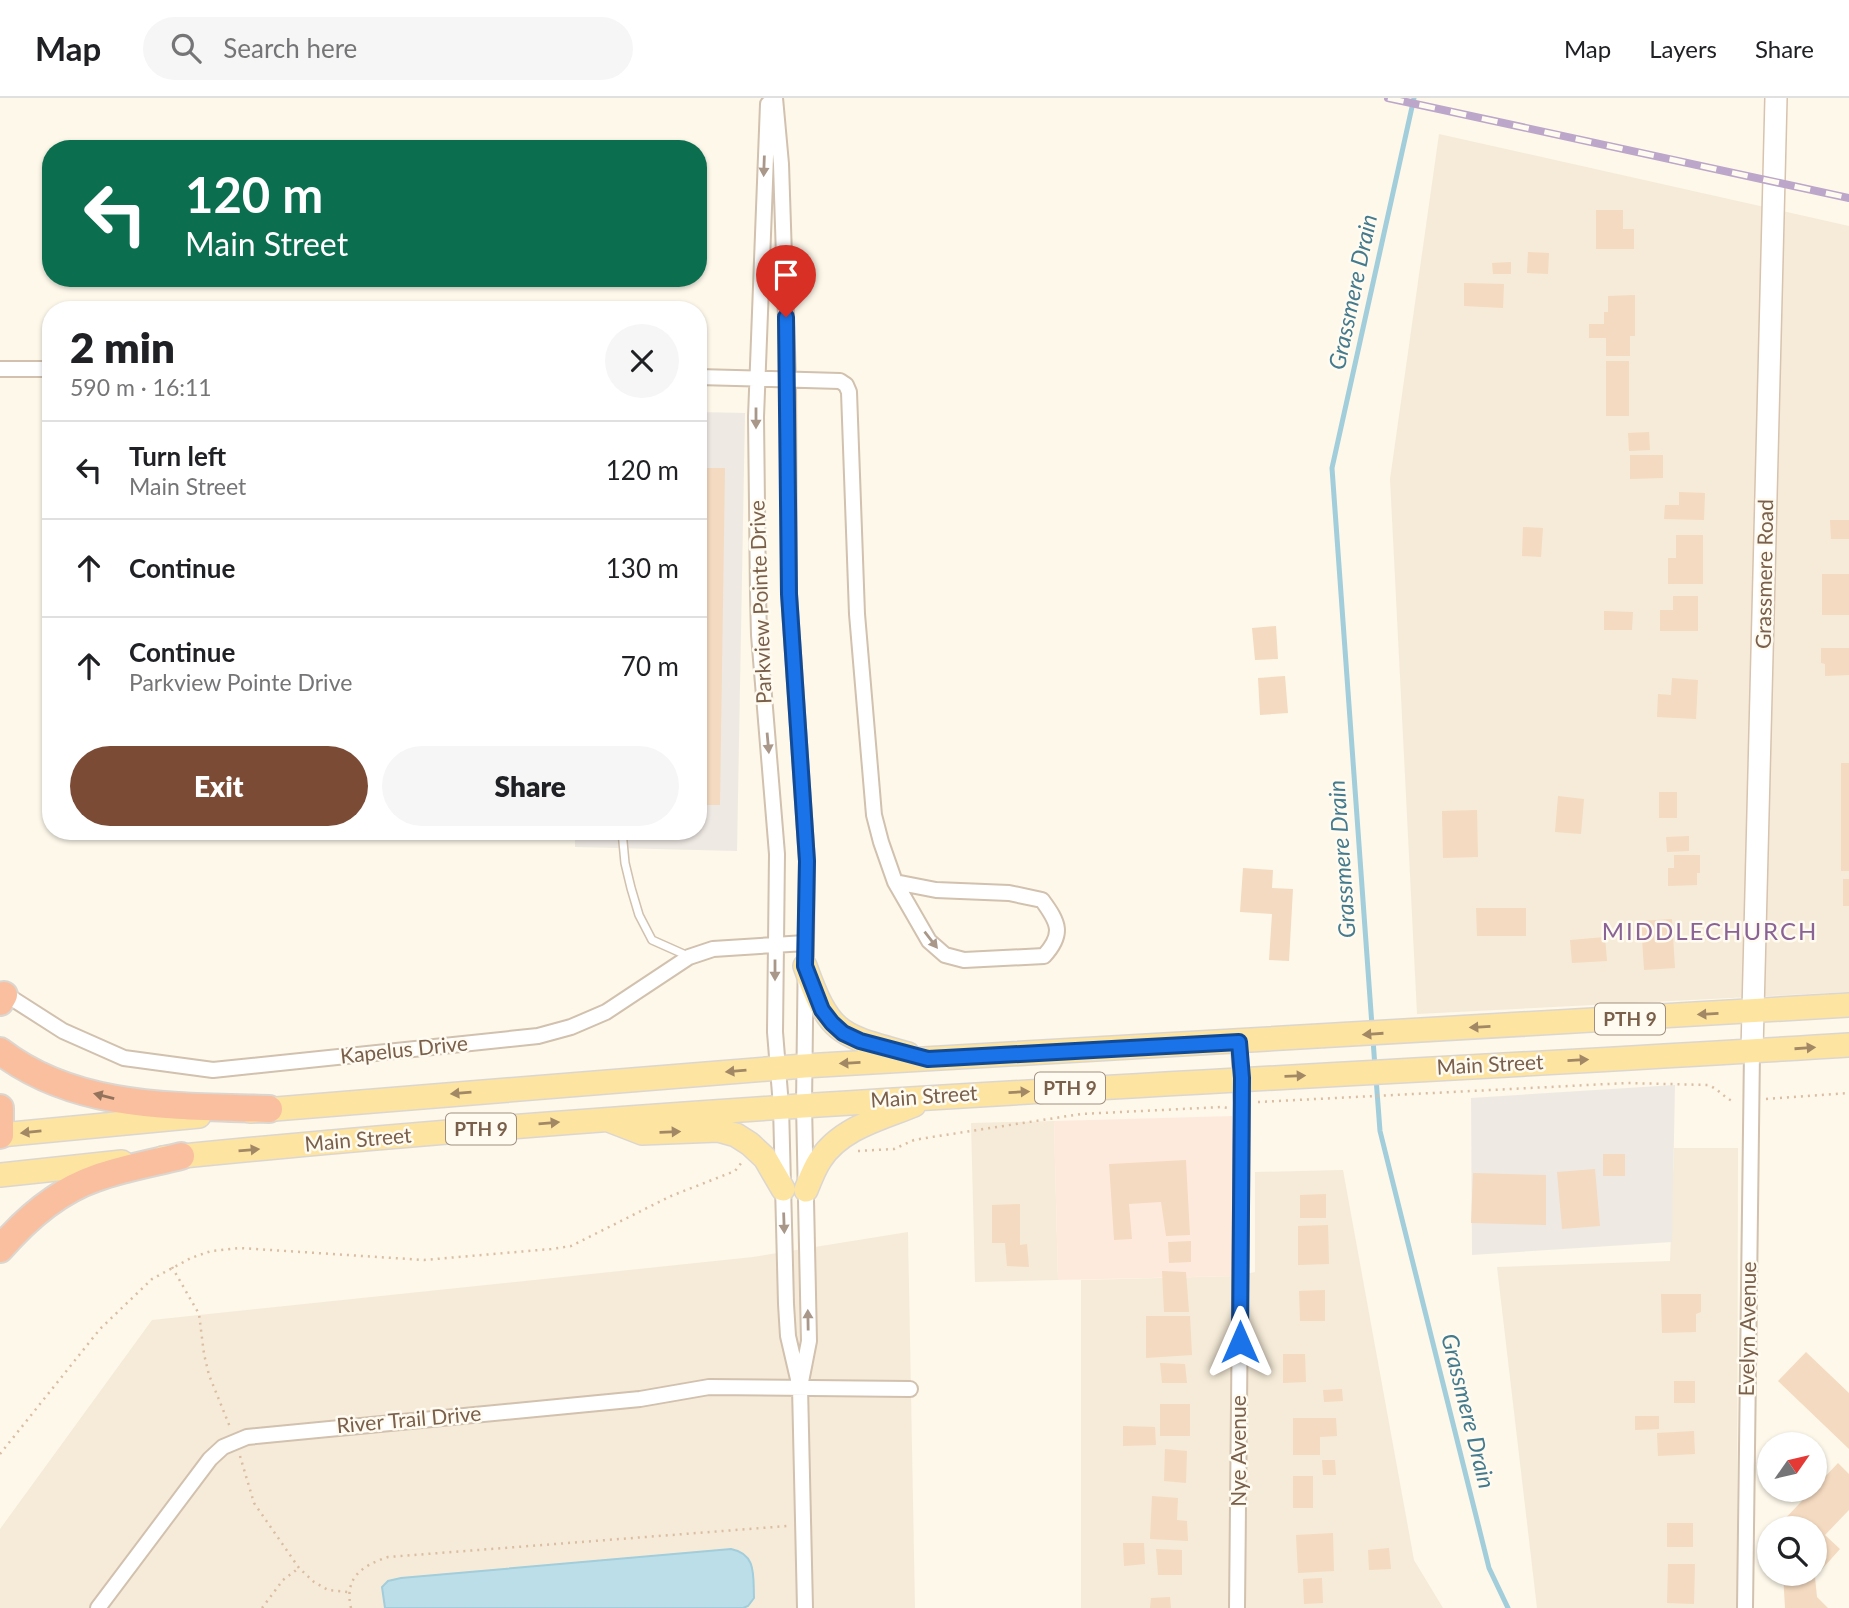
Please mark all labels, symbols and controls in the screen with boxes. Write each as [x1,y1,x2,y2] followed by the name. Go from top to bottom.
[143,17,633,80] search box
[35,28,101,68] text: Map
[167,29,205,67] icon: search
[223,32,357,64] text: Search here
[1564,34,1611,63] text: Map
[1649,34,1717,63] text: Layers
[1755,34,1814,63] text: Share
[759,155,770,177] one-way arrow
[185,165,323,223] text: 120 m
[70,168,161,259] icon: left
[1322,211,1382,372] water label: Grassmere Drain
[185,224,348,263] text: Main Street
[756,245,816,317] pin
[767,256,805,294] icon: arrive
[70,322,175,372] text: 2 min
[605,324,679,398] button: close
[70,373,212,401] text: 590 m · 16:11
[750,407,762,429] one-way arrow
[129,440,226,472] text: Turn left
[70,451,108,489] icon: left
[606,454,679,486] text: 120 m
[129,472,246,500] text: Main Street
[1750,499,1777,649] street label: Grassmere Road
[743,500,776,704] street label: Parkview Pointe Drive
[70,549,108,587] icon: ahead
[129,552,235,584] text: Continue
[606,552,679,584] text: 130 m
[129,636,235,668] text: Continue
[70,647,108,685] icon: ahead
[621,650,679,682] text: 70 m
[129,668,352,696] text: Parkview Pointe Drive
[763,732,774,754] one-way arrow
[70,746,368,826] button: Exit
[382,746,679,826] button: Share
[1322,779,1360,939] water label: Grassmere Drain
[1602,916,1818,945] district label: MIDDLECHURCH
[923,930,938,948] one-way arrow
[769,959,781,981] one-way arrow
[1595,1004,1665,1035] road number: PTH 9
[1696,1009,1718,1020] one-way arrow
[1469,1022,1491,1033] one-way arrow
[339,1029,469,1068] street label: Kapelus Drive
[1361,1029,1383,1040] one-way arrow
[1794,1042,1816,1053] one-way arrow
[1436,1048,1544,1079] street label: Main Street
[1567,1054,1589,1065] one-way arrow
[839,1058,861,1069] one-way arrow
[725,1066,747,1077] one-way arrow
[1284,1070,1306,1081] one-way arrow
[1035,1072,1105,1104] road number: PTH 9
[870,1079,979,1112] street label: Main Street
[1008,1086,1030,1097] one-way arrow
[449,1088,471,1099] one-way arrow
[93,1090,115,1101] one-way arrow
[446,1113,516,1144] road number: PTH 9
[538,1117,560,1128] one-way arrow
[303,1121,413,1156] street label: Main Street
[659,1126,681,1137] one-way arrow
[20,1127,42,1138] one-way arrow
[239,1144,261,1155] one-way arrow
[778,1213,789,1235] one-way arrow
[1733,1261,1760,1397] street label: Evelyn Avenue
[1203,1305,1277,1379] position arrow
[803,1309,814,1331] one-way arrow
[1436,1331,1502,1491] water label: Grassmere Drain
[1225,1395,1250,1507] street label: Nye Avenue
[336,1400,482,1437] street label: River Trail Drive
[1757,1432,1827,1502] north arrow
[1757,1432,1827,1586] map controls
[1757,1516,1827,1586] button: search

